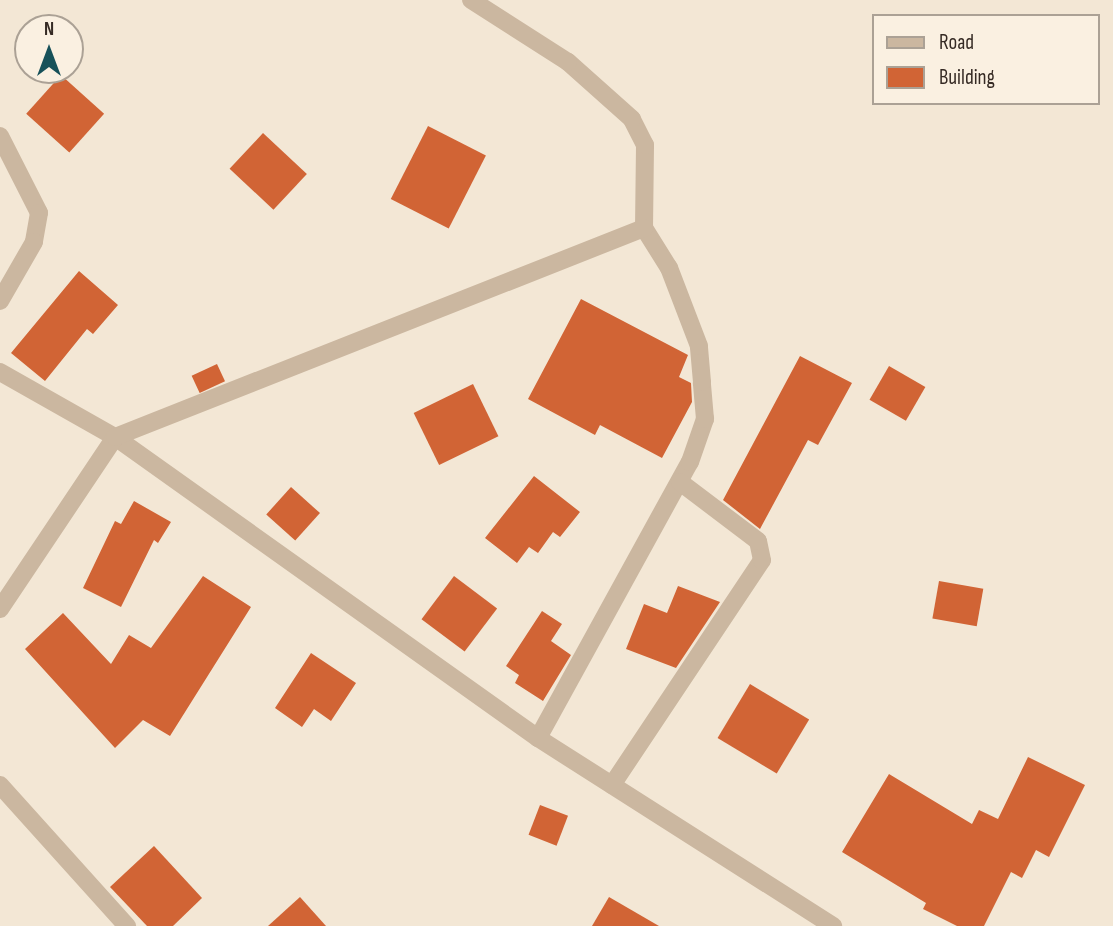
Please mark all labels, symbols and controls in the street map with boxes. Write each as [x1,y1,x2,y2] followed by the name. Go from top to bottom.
[14,14,84,84] north arrow
[872,14,1099,105] legend
[44,18,54,41] text: N
[939,30,974,55] text: Road
[939,65,995,90] text: Building

